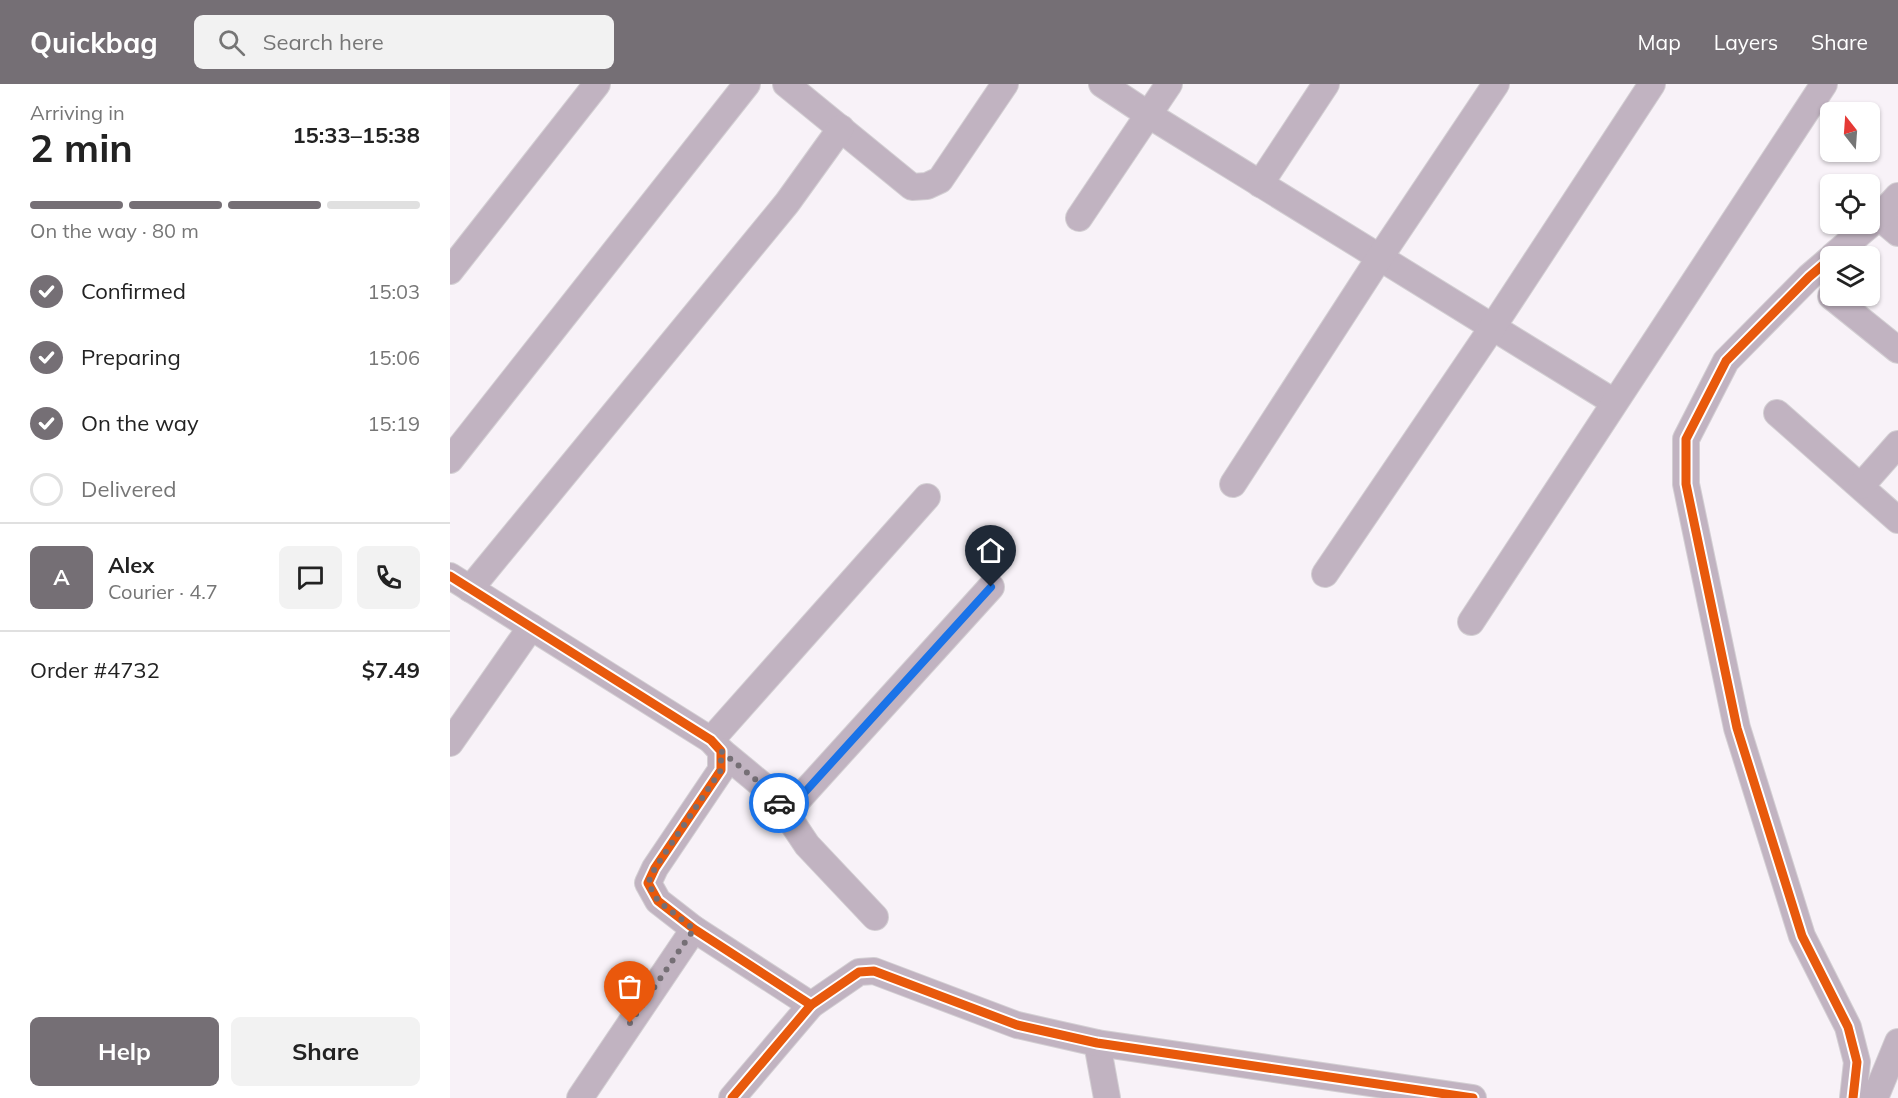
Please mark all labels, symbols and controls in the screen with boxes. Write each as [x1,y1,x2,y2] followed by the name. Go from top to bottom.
[194,15,614,69] search box
[30,25,158,60] text: Quickbag
[215,26,248,59] icon: search
[263,28,384,56] text: Search here
[1638,29,1681,55] text: Map
[1714,29,1778,55] text: Layers
[1811,29,1868,55] text: Share
[30,100,125,125] text: Arriving in
[1820,102,1880,162] north arrow
[1820,102,1880,306] map controls
[292,121,420,149] text: 15:33–15:38
[30,123,133,172] text: 2 min
[1820,174,1880,234] button: locate
[30,218,199,243] text: On the way · 80 m
[1820,246,1880,306] button: layers
[30,275,63,308] icon: check
[81,277,186,305] text: Confirmed
[367,279,420,304] text: 15:03
[30,341,63,374] icon: check
[81,343,181,371] text: Preparing
[367,345,420,370] text: 15:06
[30,407,63,440] icon: check
[81,409,199,437] text: On the way
[367,411,420,436] text: 15:19
[81,475,176,503] text: Delivered
[965,525,1016,587] pin
[974,534,1007,567] icon: home
[279,546,342,609] button: chat
[357,546,420,609] button: phone
[108,551,154,579] text: Alex
[53,563,70,591] text: A
[108,579,218,604] text: Courier · 4.7
[30,656,160,684] text: Order #4732
[362,656,420,684] text: $7.49
[749,773,809,833] courier
[763,787,796,820] icon: car
[604,961,655,1023] pin
[613,970,646,1003] icon: bag
[30,1017,219,1086] button: Help
[231,1017,420,1086] button: Share

